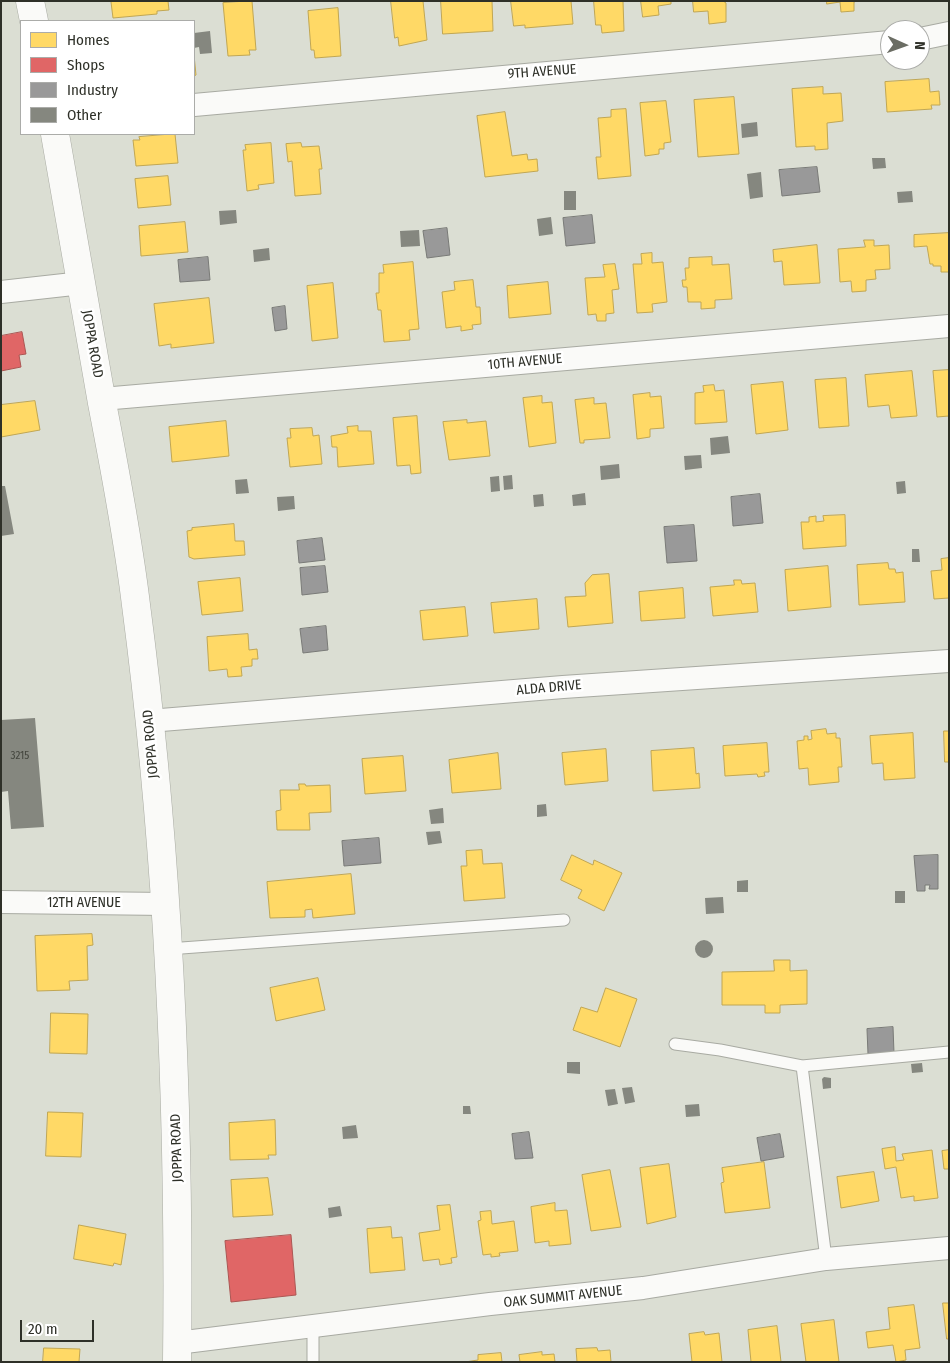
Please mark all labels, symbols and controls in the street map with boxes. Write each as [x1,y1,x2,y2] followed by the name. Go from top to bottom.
[20,20,195,135] legend
[880,20,930,70] north arrow
[67,31,109,49] text: Homes
[911,41,928,50] text: N
[67,56,105,74] text: Shops
[507,61,577,83] street label: 9TH AVENUE
[67,81,118,99] text: Industry
[67,106,102,124] text: Other
[78,309,106,379] street label: JOPPA ROAD
[487,350,563,374] street label: 10TH AVENUE
[516,677,582,699] street label: ALDA DRIVE
[140,709,162,779] street label: JOPPA ROAD
[11,749,29,763] house number: 3215
[47,895,121,911] street label: 12TH AVENUE
[167,1113,187,1183] street label: JOPPA ROAD
[503,1282,623,1312] street label: OAK SUMMIT AVENUE
[22,1310,96,1342] scale bar
[28,1320,58,1338] text: 20 m

